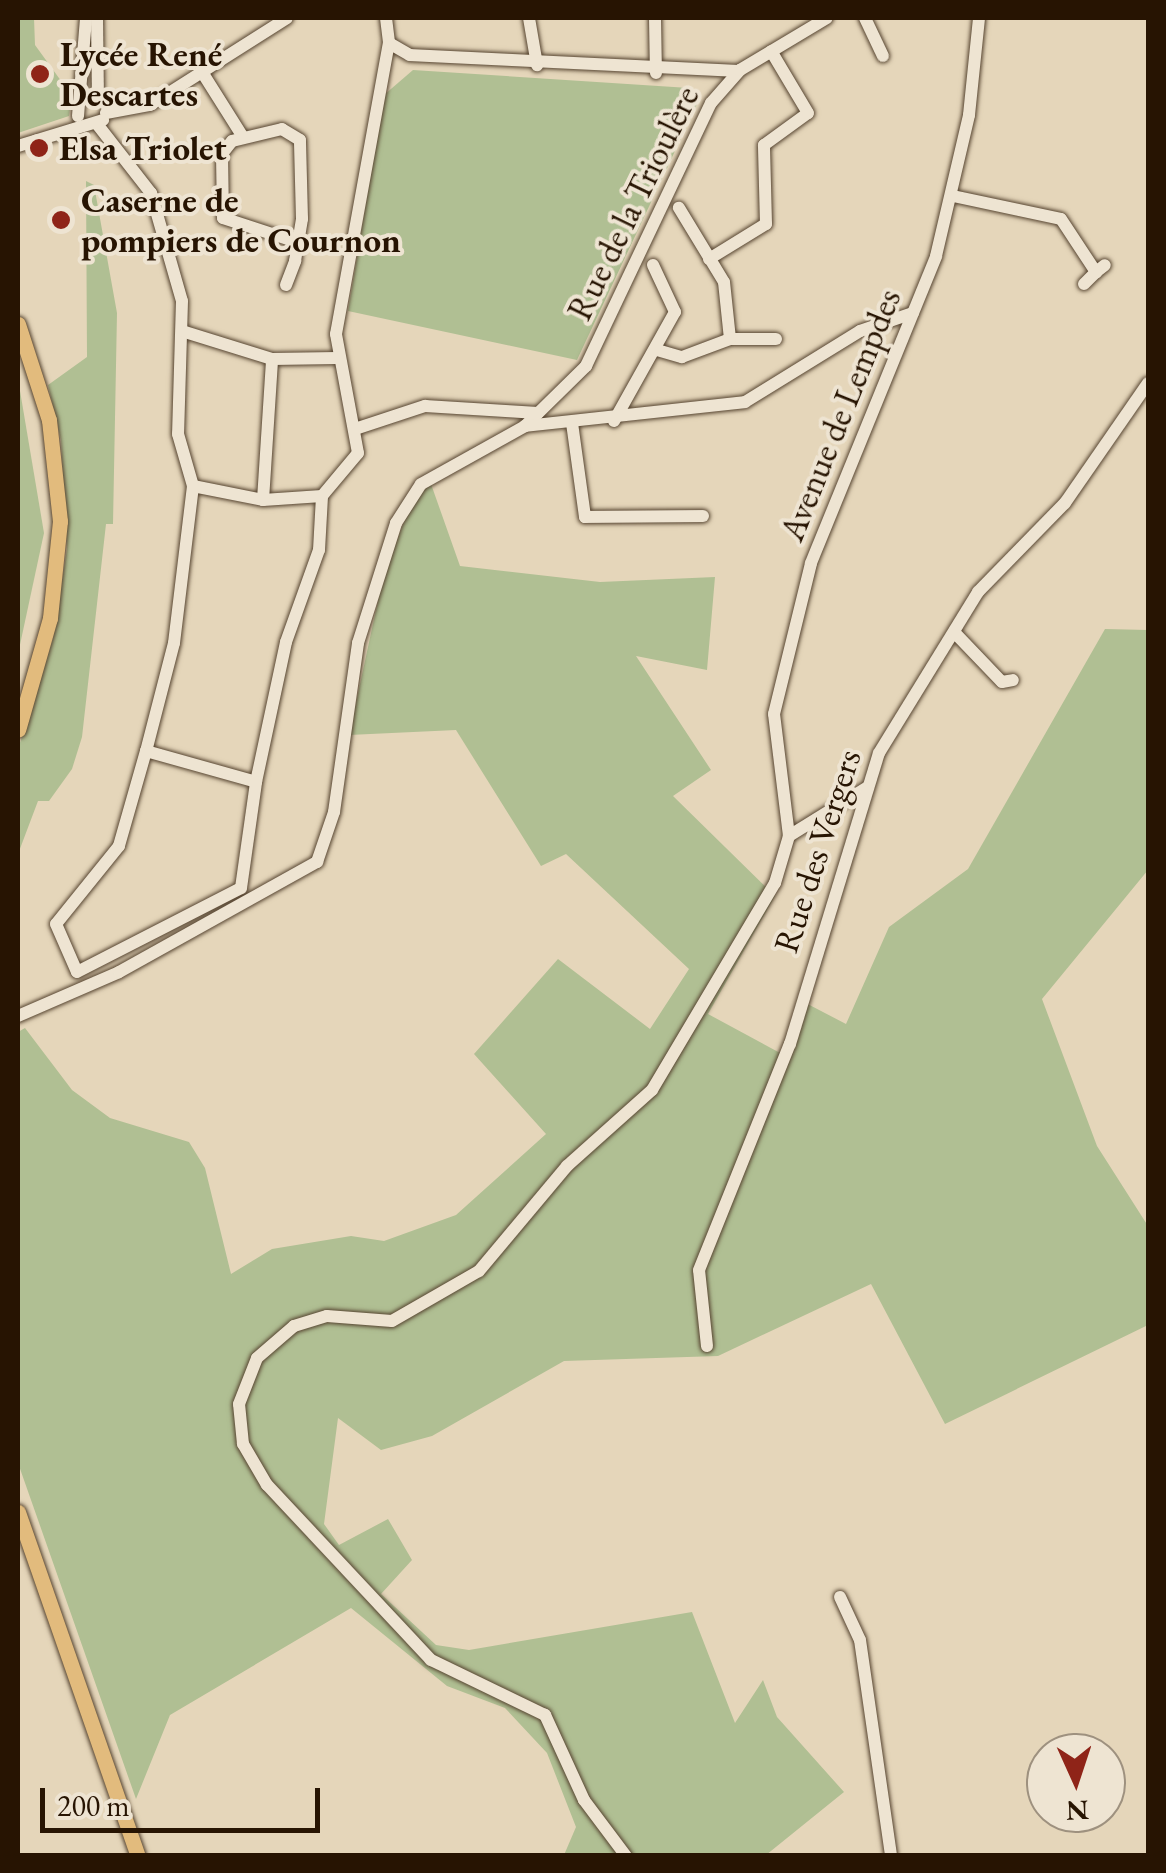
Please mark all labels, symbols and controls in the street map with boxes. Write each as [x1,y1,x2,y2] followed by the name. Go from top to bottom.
[60,33,222,115] place label: Lycée René Descartes
[29,63,51,85] marker: Lycée René Descartes
[558,79,708,327] street label: Rue de la Trioulère
[59,127,227,169] place label: Elsa Triolet
[28,137,50,159] marker: Elsa Triolet
[81,179,401,261] place label: Caserne de pompiers de Cournon
[50,209,72,231] marker: Caserne de pompiers de Cournon
[770,283,910,547] street label: Avenue de Lempdes
[764,744,870,958] street label: Rue des Vergers
[1026,1733,1126,1833] north arrow
[45,1768,325,1830] scale bar
[57,1786,130,1825] text: 200 m
[1065,1792,1090,1830] text: N

